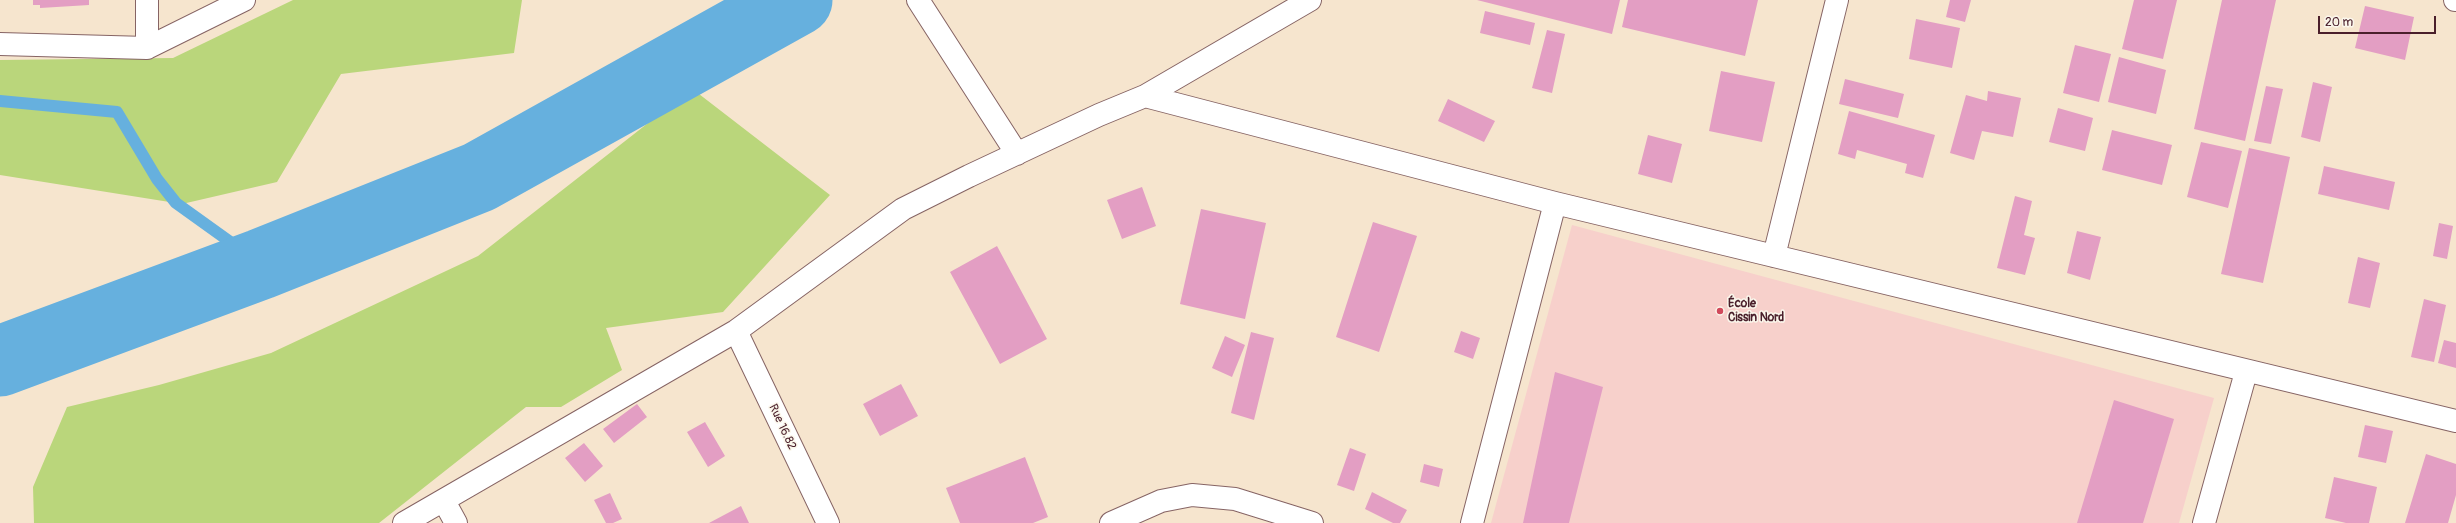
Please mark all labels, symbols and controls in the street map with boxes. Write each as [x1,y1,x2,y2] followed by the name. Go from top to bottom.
[2320,8,2438,34] scale bar
[2325,15,2353,30] text: 20 m
[1728,297,1784,325] place label: École Cissin Nord
[1715,306,1725,316] marker: École Cissin Nord
[765,402,799,452] street label: Rue 16.82

